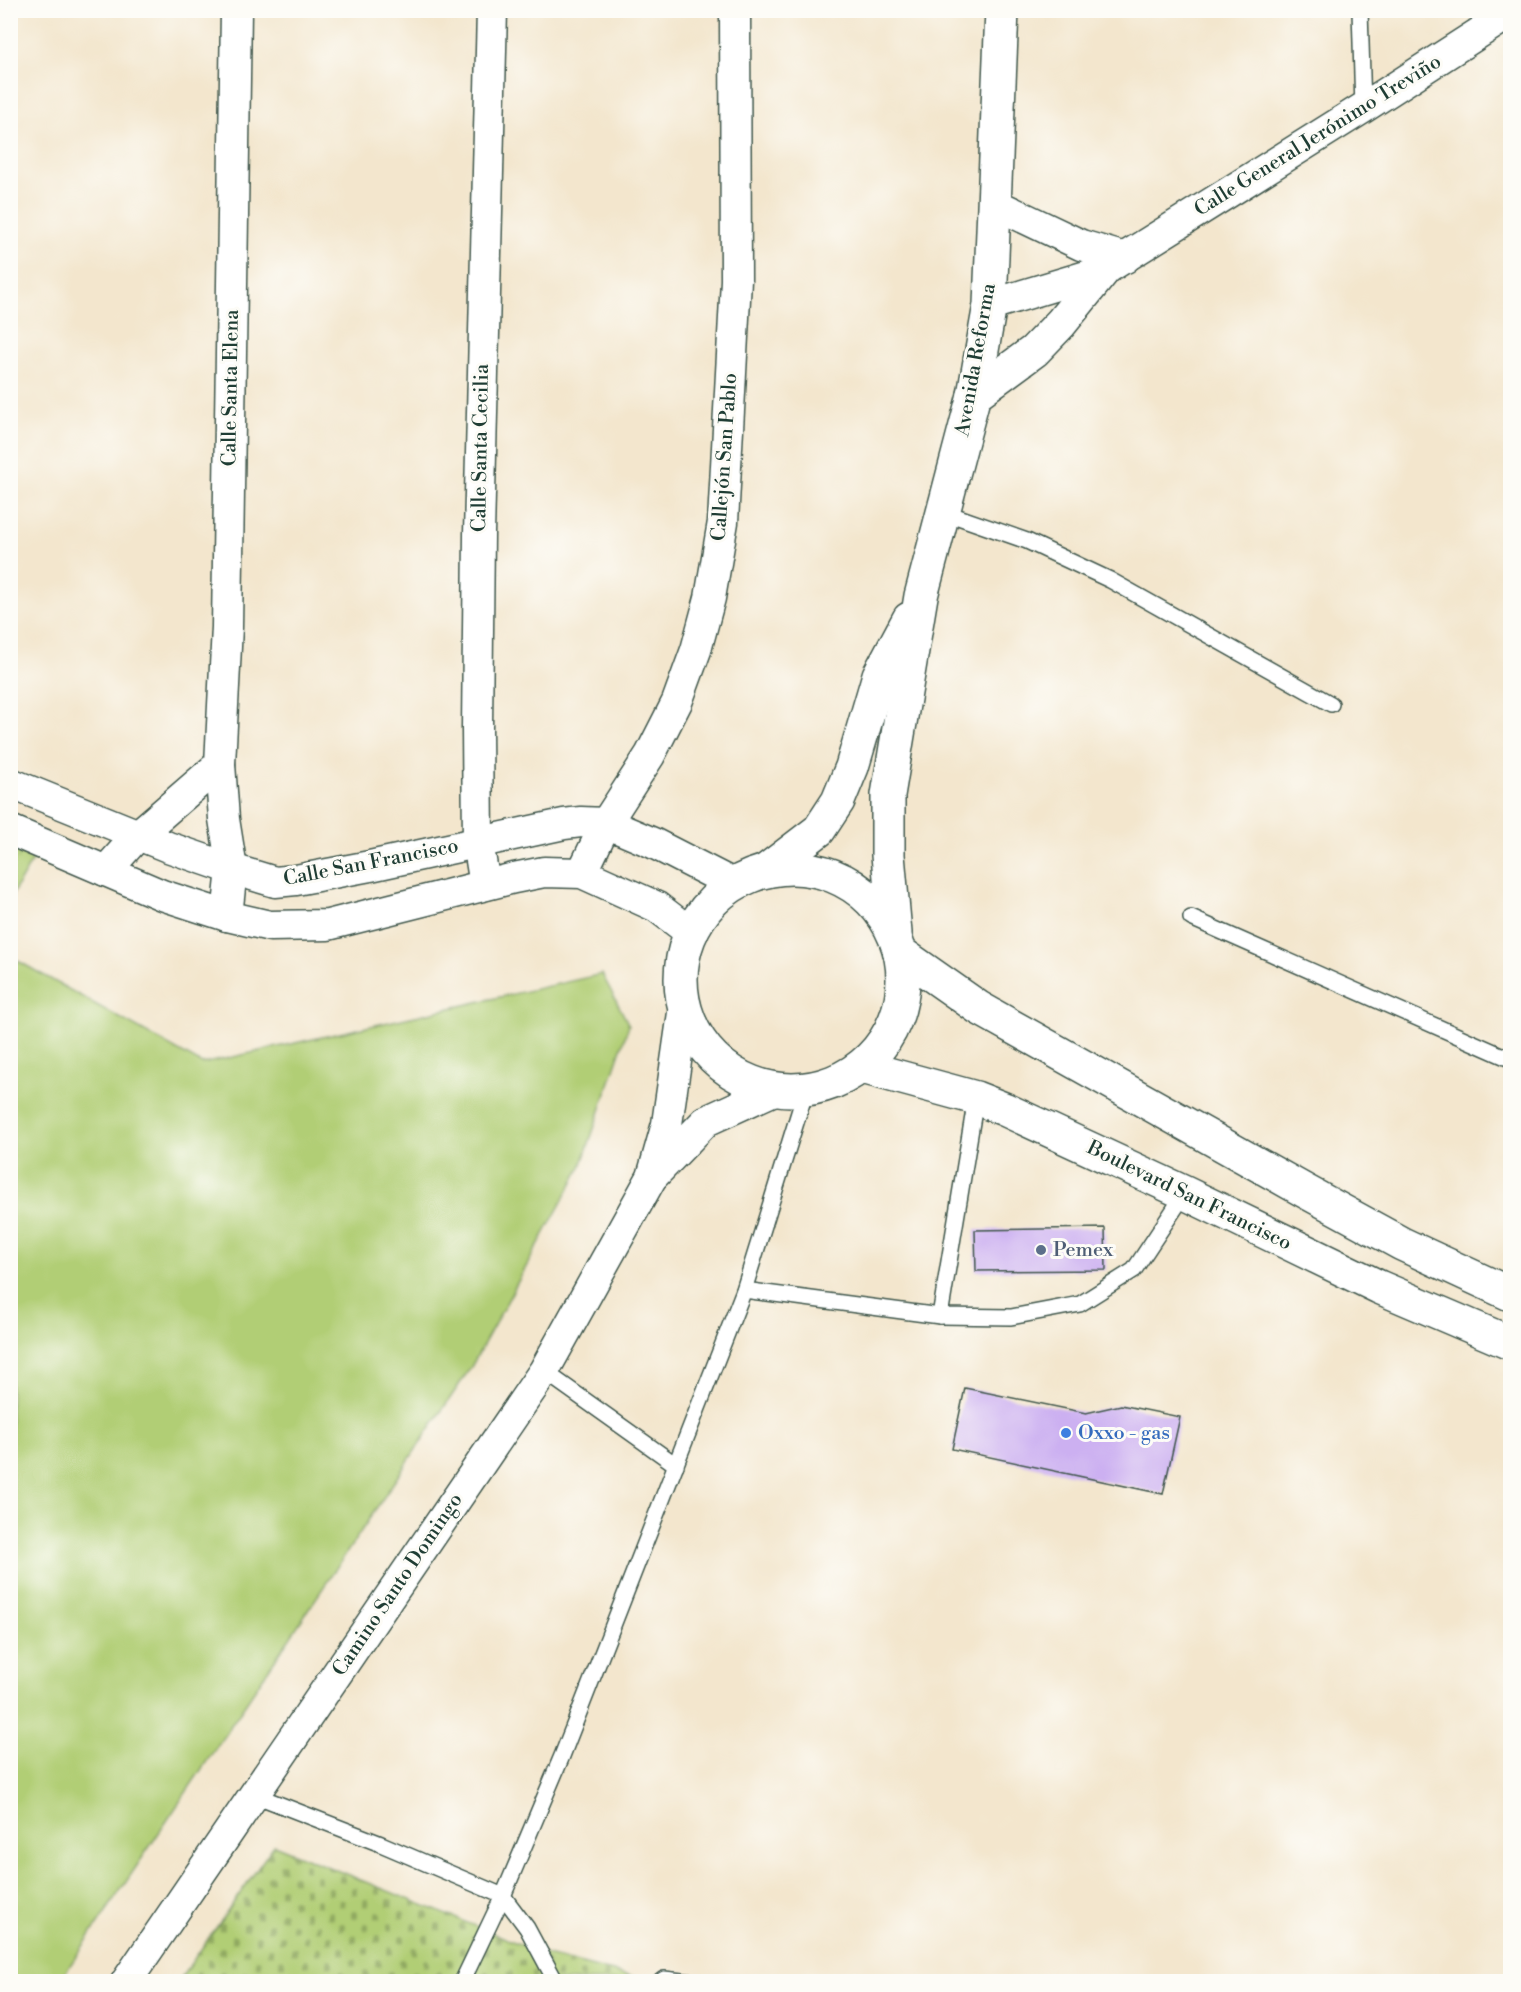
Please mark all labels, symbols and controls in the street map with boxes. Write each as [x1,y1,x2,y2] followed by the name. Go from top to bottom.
[1190,49,1446,223] street label: Calle General Jerónimo Treviño
[950,281,1002,440] street label: Avenida Reforma
[217,308,245,467] street label: Calle Santa Elena
[467,363,495,532] street label: Calle Santa Cecilia
[707,372,743,542] street label: Callejón San Pablo
[281,834,461,892] street label: Calle San Francisco
[1082,1135,1295,1256] street label: Boulevard San Francisco
[1053,1238,1114,1263] place label: Pemex
[1034,1243,1048,1257] marker: Pemex
[1078,1421,1170,1446] place label: Oxxo - gas
[1059,1426,1073,1440] marker: Oxxo - gas
[327,1489,469,1681] street label: Camino Santo Domingo

